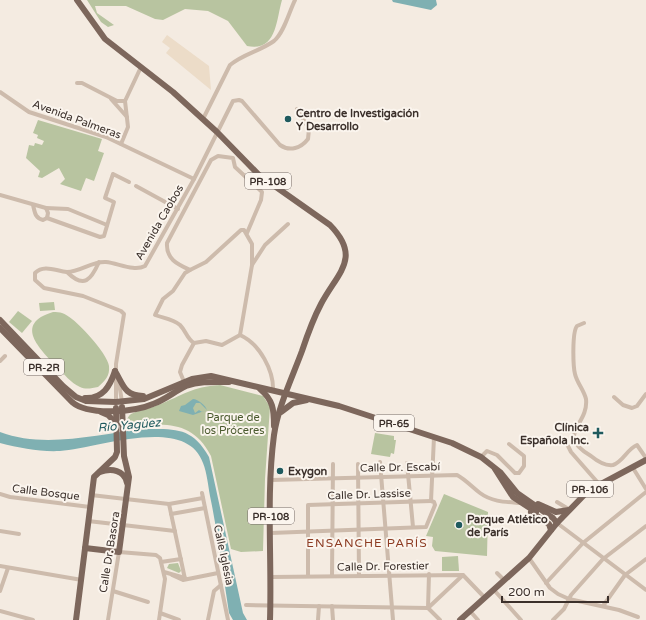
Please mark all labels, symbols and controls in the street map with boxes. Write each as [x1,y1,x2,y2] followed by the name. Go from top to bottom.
[31,97,123,142] street label: Avenida Palmeras
[296,107,419,133] place label: Centro de Investigación Y Desarrollo
[283,114,293,124] marker: Centro de Investigación Y Desarrollo
[245,173,291,189] road number: PR-108
[133,182,186,262] street label: Avenida Caobos
[24,359,64,375] road number: PR-2R
[201,411,265,437] park label: Parque de los Próceres
[97,415,162,435] water label: Río Yagüez
[374,415,414,431] road number: PR-65
[520,421,589,448] place label: Clínica Española Inc.
[592,427,604,439] marker: Clínica Española Inc.
[360,460,440,475] street label: Calle Dr. Escabí
[288,465,328,479] place label: Exygon
[275,466,285,476] marker: Exygon
[567,481,613,497] road number: PR-106
[12,482,80,503] street label: Calle Bosque
[327,487,411,502] street label: Calle Dr. Lassise
[248,508,294,524] road number: PR-108
[97,510,122,594] street label: Calle Dr. Basora
[467,513,548,539] place label: Parque Atlético de París
[454,520,464,530] marker: Parque Atlético de París
[211,524,236,587] street label: Calle Iglesia
[306,536,428,550] district label: ENSANCHE PARÍS
[337,559,430,574] street label: Calle Dr. Forestier
[502,578,608,604] scale bar
[508,585,545,599] text: 200 m

